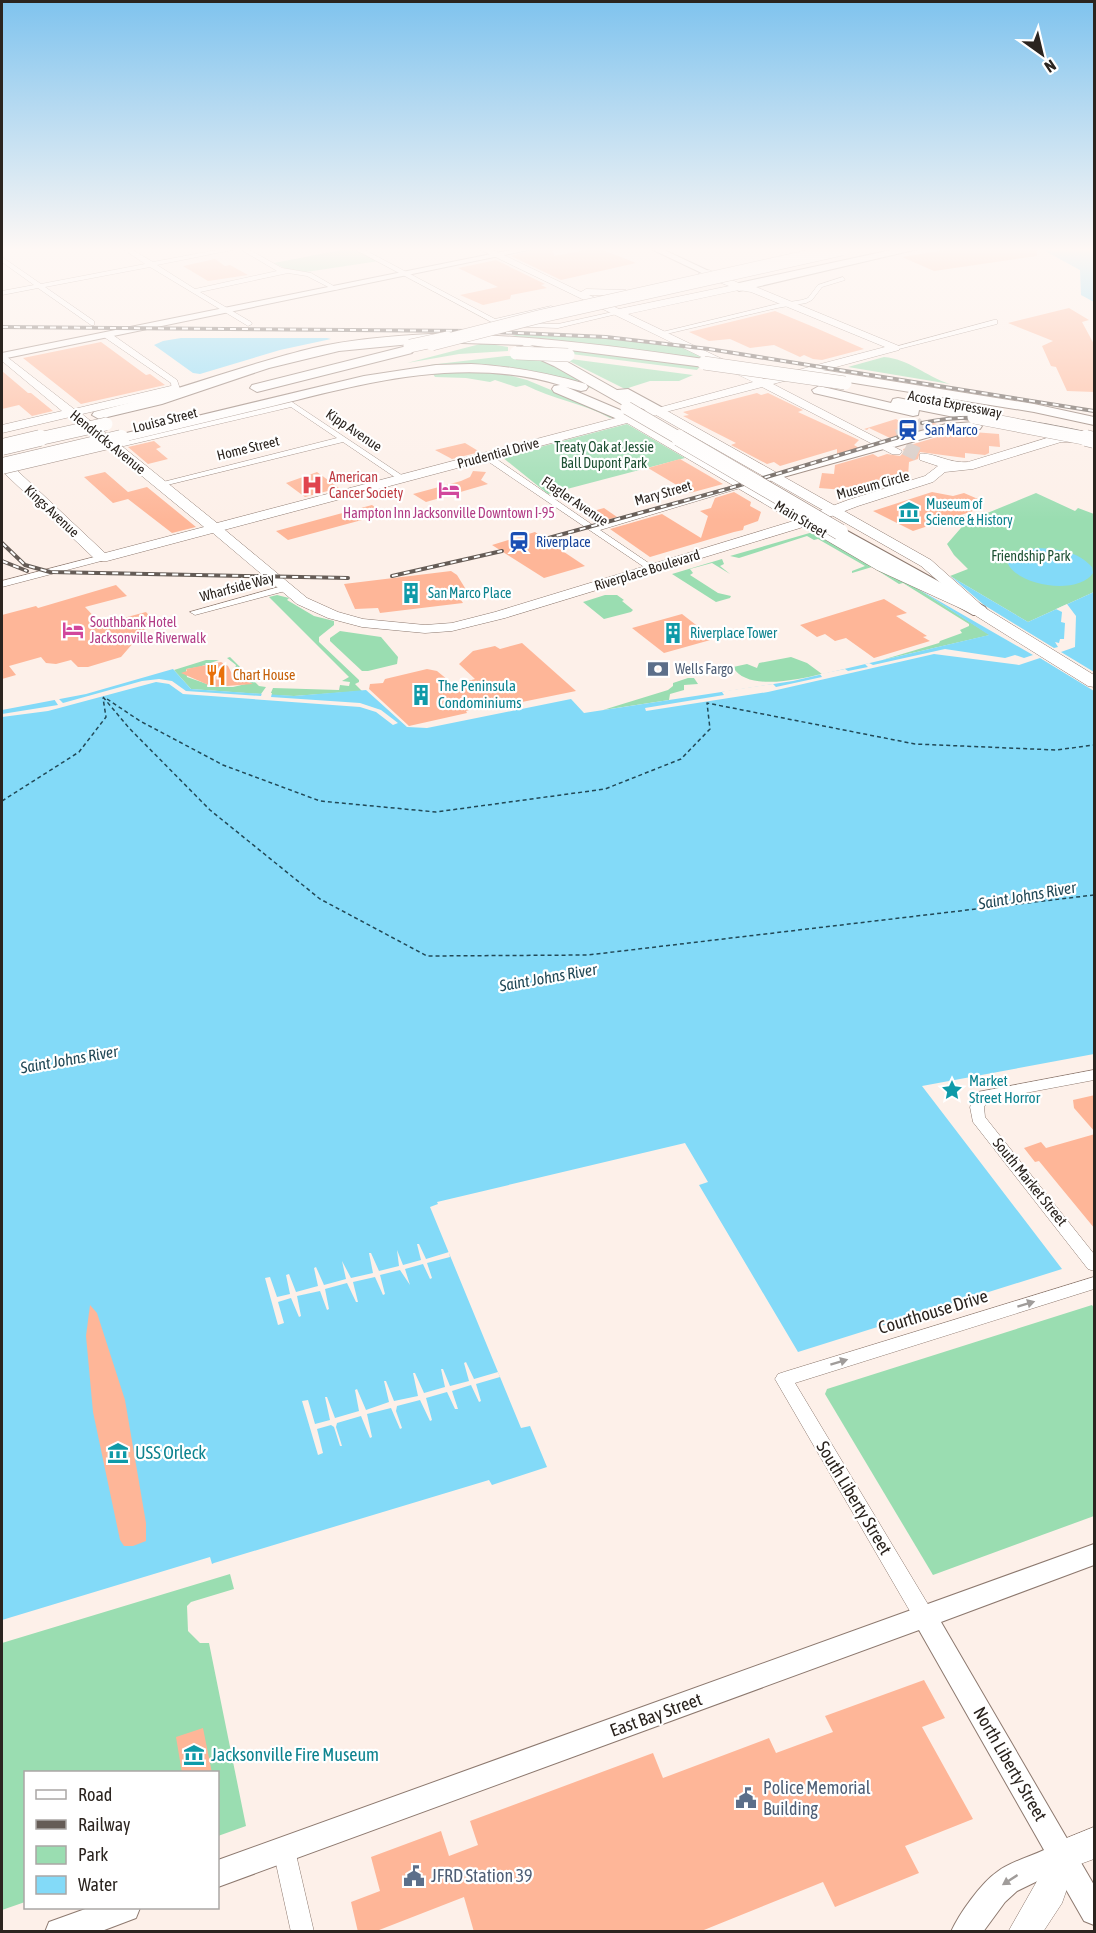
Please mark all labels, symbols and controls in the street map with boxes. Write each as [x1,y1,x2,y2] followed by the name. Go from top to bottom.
[1012,24,1072,84] north arrow
[1041,56,1059,77] text: N
[907,387,1003,421] street label: Acosta Expressway
[131,404,199,436] street label: Louisa Street
[323,405,385,455] street label: Kipp Avenue
[67,407,149,477] street label: Hendricks Avenue
[896,418,920,442] station icon: San Marco
[925,422,978,438] place label: San Marco
[215,433,281,463] street label: Home Street
[455,434,541,472] street label: Prudential Drive
[554,439,654,471] park label: Treaty Oak at Jessie Ball Dupont Park
[835,468,911,502] street label: Museum Circle
[329,469,403,501] place label: American Cancer Society
[300,473,324,497] hospital icon: American Cancer Society
[539,473,611,529] street label: Flagler Avenue
[633,477,693,509] street label: Mary Street
[437,478,461,502] hotel icon: Hampton Inn Jacksonville Downtown I-95
[21,482,83,540] street label: Kings Avenue
[926,496,1013,528] place label: Museum of Science & History
[772,497,830,541] street label: Main Street
[897,500,921,524] museum icon: Museum of Science & History
[343,505,555,521] place label: Hampton Inn Jacksonville Downtown I-95
[507,530,531,554] station icon: Riverplace
[536,534,591,550] place label: Riverplace
[592,546,702,594] street label: Riverplace Boulevard
[991,548,1071,564] park label: Friendship Park
[198,569,276,605] street label: Wharfside Way
[399,581,423,605] building icon: San Marco Place
[428,585,511,601] place label: San Marco Place
[90,614,206,646] place label: Southbank Hotel Jacksonville Riverwalk
[61,618,85,642] hotel icon: Southbank Hotel Jacksonville Riverwalk
[661,621,685,645] building icon: Riverplace Tower
[690,625,778,641] place label: Riverplace Tower
[646,657,670,681] bank icon: Wells Fargo
[675,661,733,677] place label: Wells Fargo
[204,663,228,687] restaurant icon: Chart House
[233,667,295,683] place label: Chart House
[438,677,522,711] place label: The Peninsula Condominiums
[409,683,433,707] building icon: The Peninsula Condominiums
[976,877,1078,913] water label: Saint Johns River
[497,959,599,995] water label: Saint Johns River
[18,1041,120,1077] water label: Saint Johns River
[969,1072,1041,1106] place label: Market Street Horror
[940,1078,964,1102] place icon: Market Street Horror
[990,1134,1071,1229] street label: South Market Street
[876,1285,990,1338] street label: Courthouse Drive
[1017,1299,1035,1308] one-way arrow
[831,1356,849,1366] one-way arrow
[812,1437,897,1558] street label: South Liberty Street
[106,1441,130,1465] museum icon: USS Orleck
[135,1442,206,1463] place label: USS Orleck
[607,1688,705,1741] street label: East Bay Street
[969,1703,1052,1824] street label: North Liberty Street
[182,1743,206,1767] museum icon: Jacksonville Fire Museum
[211,1744,379,1765] place label: Jacksonville Fire Museum
[24,1771,219,1909] legend
[763,1777,871,1819] place label: Police Memorial Building
[78,1784,112,1805] text: Road
[734,1786,758,1810] public building icon: Police Memorial Building
[78,1814,130,1835] text: Railway
[78,1844,108,1865] text: Park
[402,1864,426,1888] public building icon: JFRD Station 39
[431,1865,533,1886] place label: JFRD Station 39
[78,1874,118,1895] text: Water
[1002,1874,1018,1885] one-way arrow

